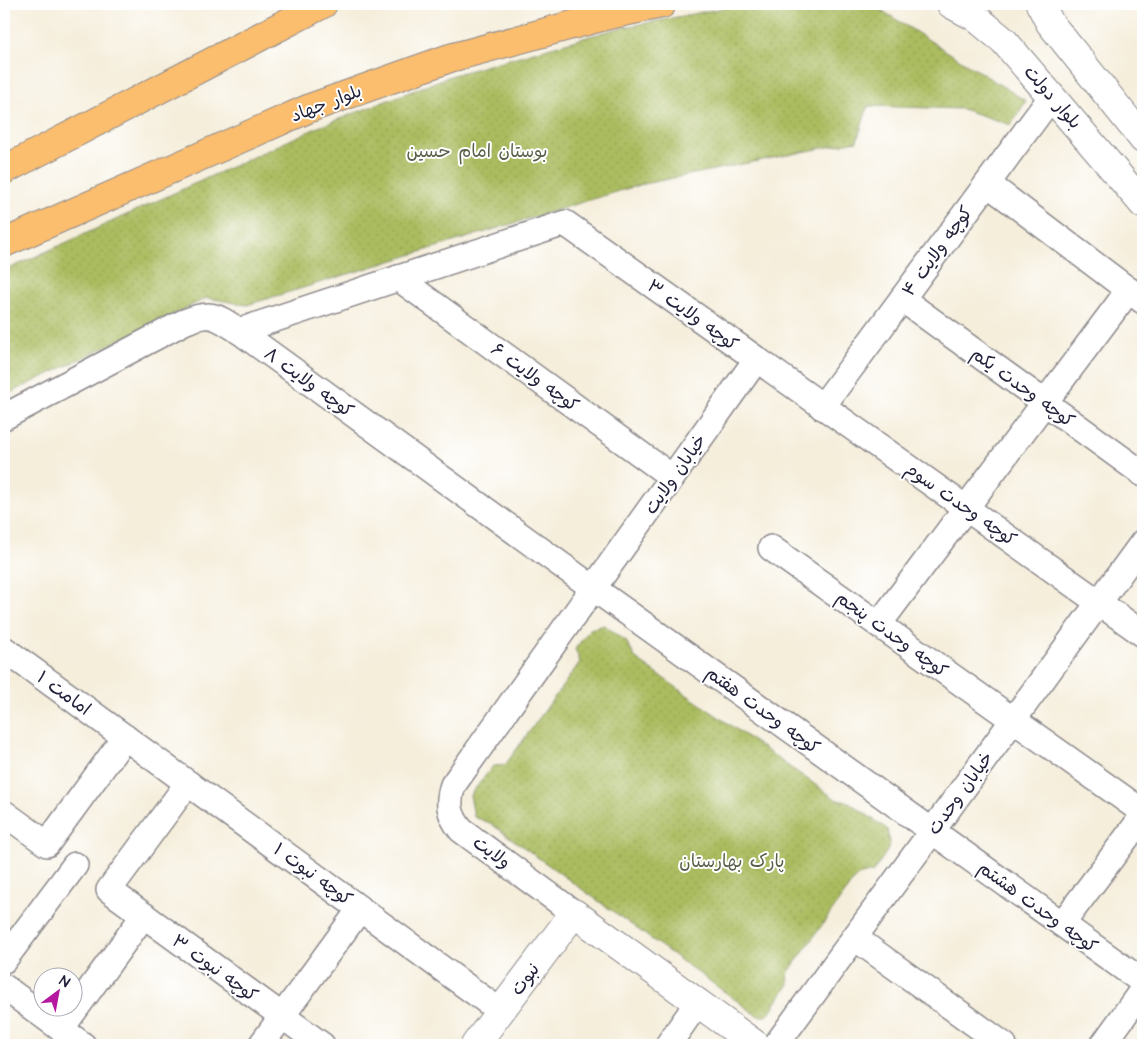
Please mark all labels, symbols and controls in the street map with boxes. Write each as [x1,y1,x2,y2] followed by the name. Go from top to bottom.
[1018,60,1087,134] street label: بلوار دولت
[287,78,365,128] street label: بلوار جهاد
[406,139,548,165] park label: بوستان امام حسین
[896,201,979,302] street label: کوچه ولایت ۴
[642,274,744,357] street label: کوچه ولایت ۳
[486,337,584,418] street label: کوچه ولایت ۶
[259,341,359,424] street label: کوچه ولایت ۸
[965,341,1080,434] street label: کوچه وحدت یکم
[638,429,712,520] street label: خیابان ولایت
[899,457,1022,553] street label: کوچه وحدت سوم
[830,585,953,685] street label: کوچه وحدت پنجم
[700,661,825,761] street label: کوچه وحدت هفتم
[32,665,96,722] street label: امامت ۱
[922,747,999,840] street label: خیابان وحدت
[468,830,516,875] street label: ولایت
[268,837,358,912] street label: کوچه نبوت ۱
[679,849,785,874] park label: پارک بهارستان
[972,855,1103,960] street label: کوچه وحدت هشتم
[167,929,263,1008] street label: کوچه نبوت ۳
[505,958,546,1001] street label: نبوت
[32,966,82,1016] north arrow
[55,971,74,993] text: N

